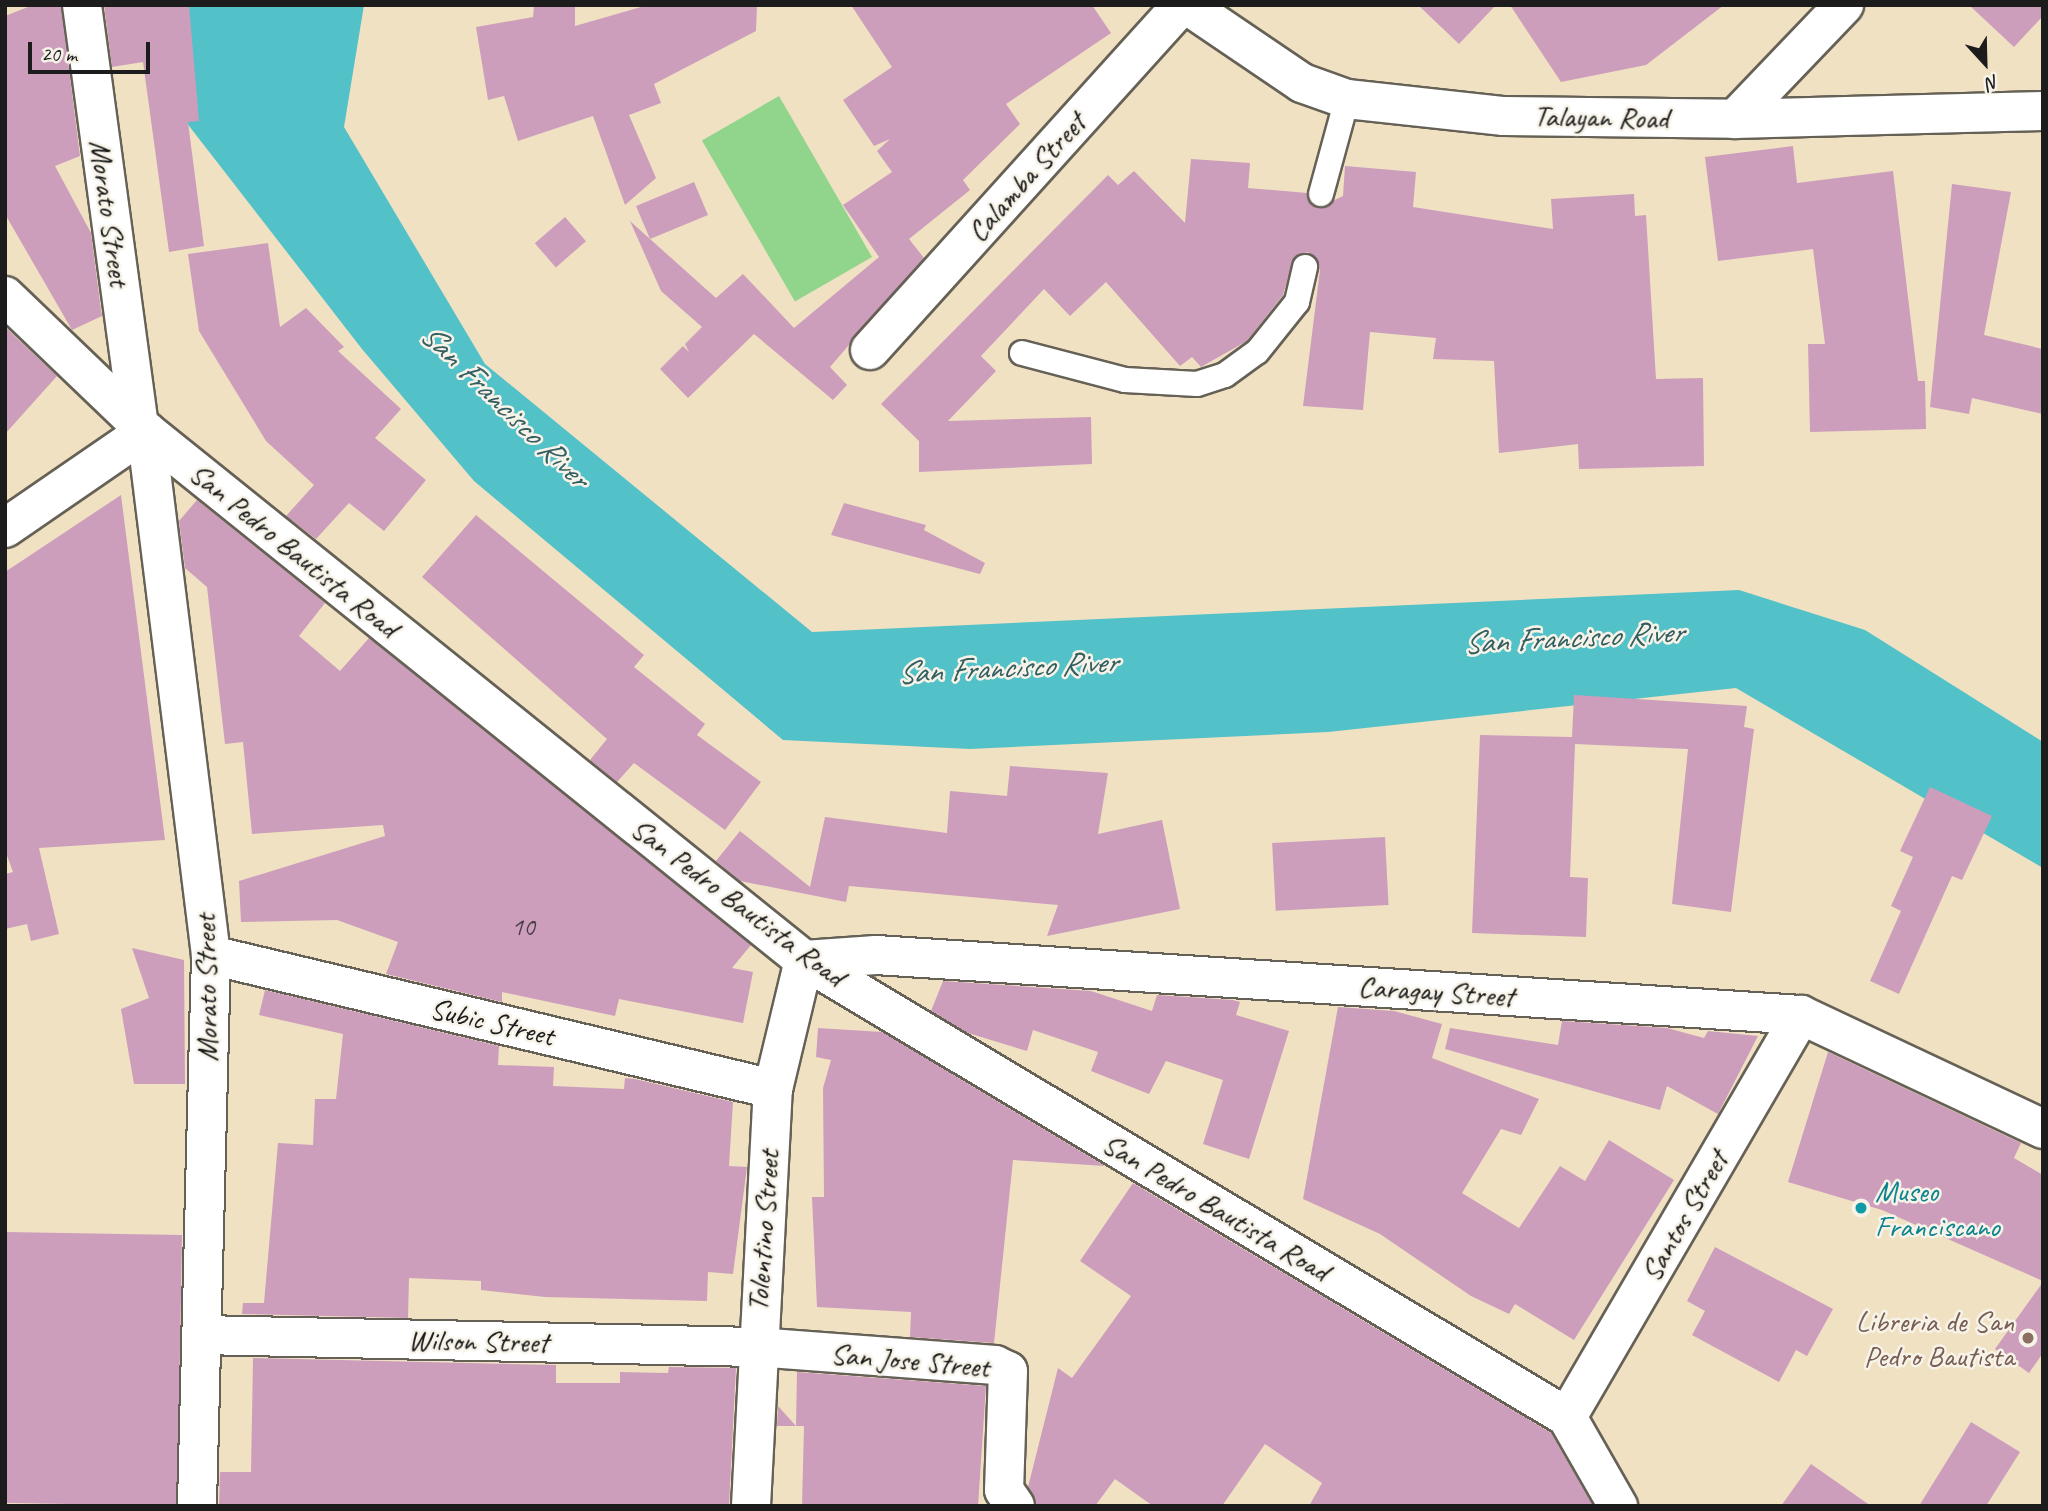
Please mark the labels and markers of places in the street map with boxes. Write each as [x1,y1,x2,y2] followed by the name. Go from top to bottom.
[1875,1173,2000,1244] place label: Museo Franciscano
[1853,1200,1869,1216] marker: Museo Franciscano
[1855,1303,2014,1374] place label: Libreria de San Pedro Bautista
[2020,1330,2036,1346] marker: Libreria de San Pedro Bautista

